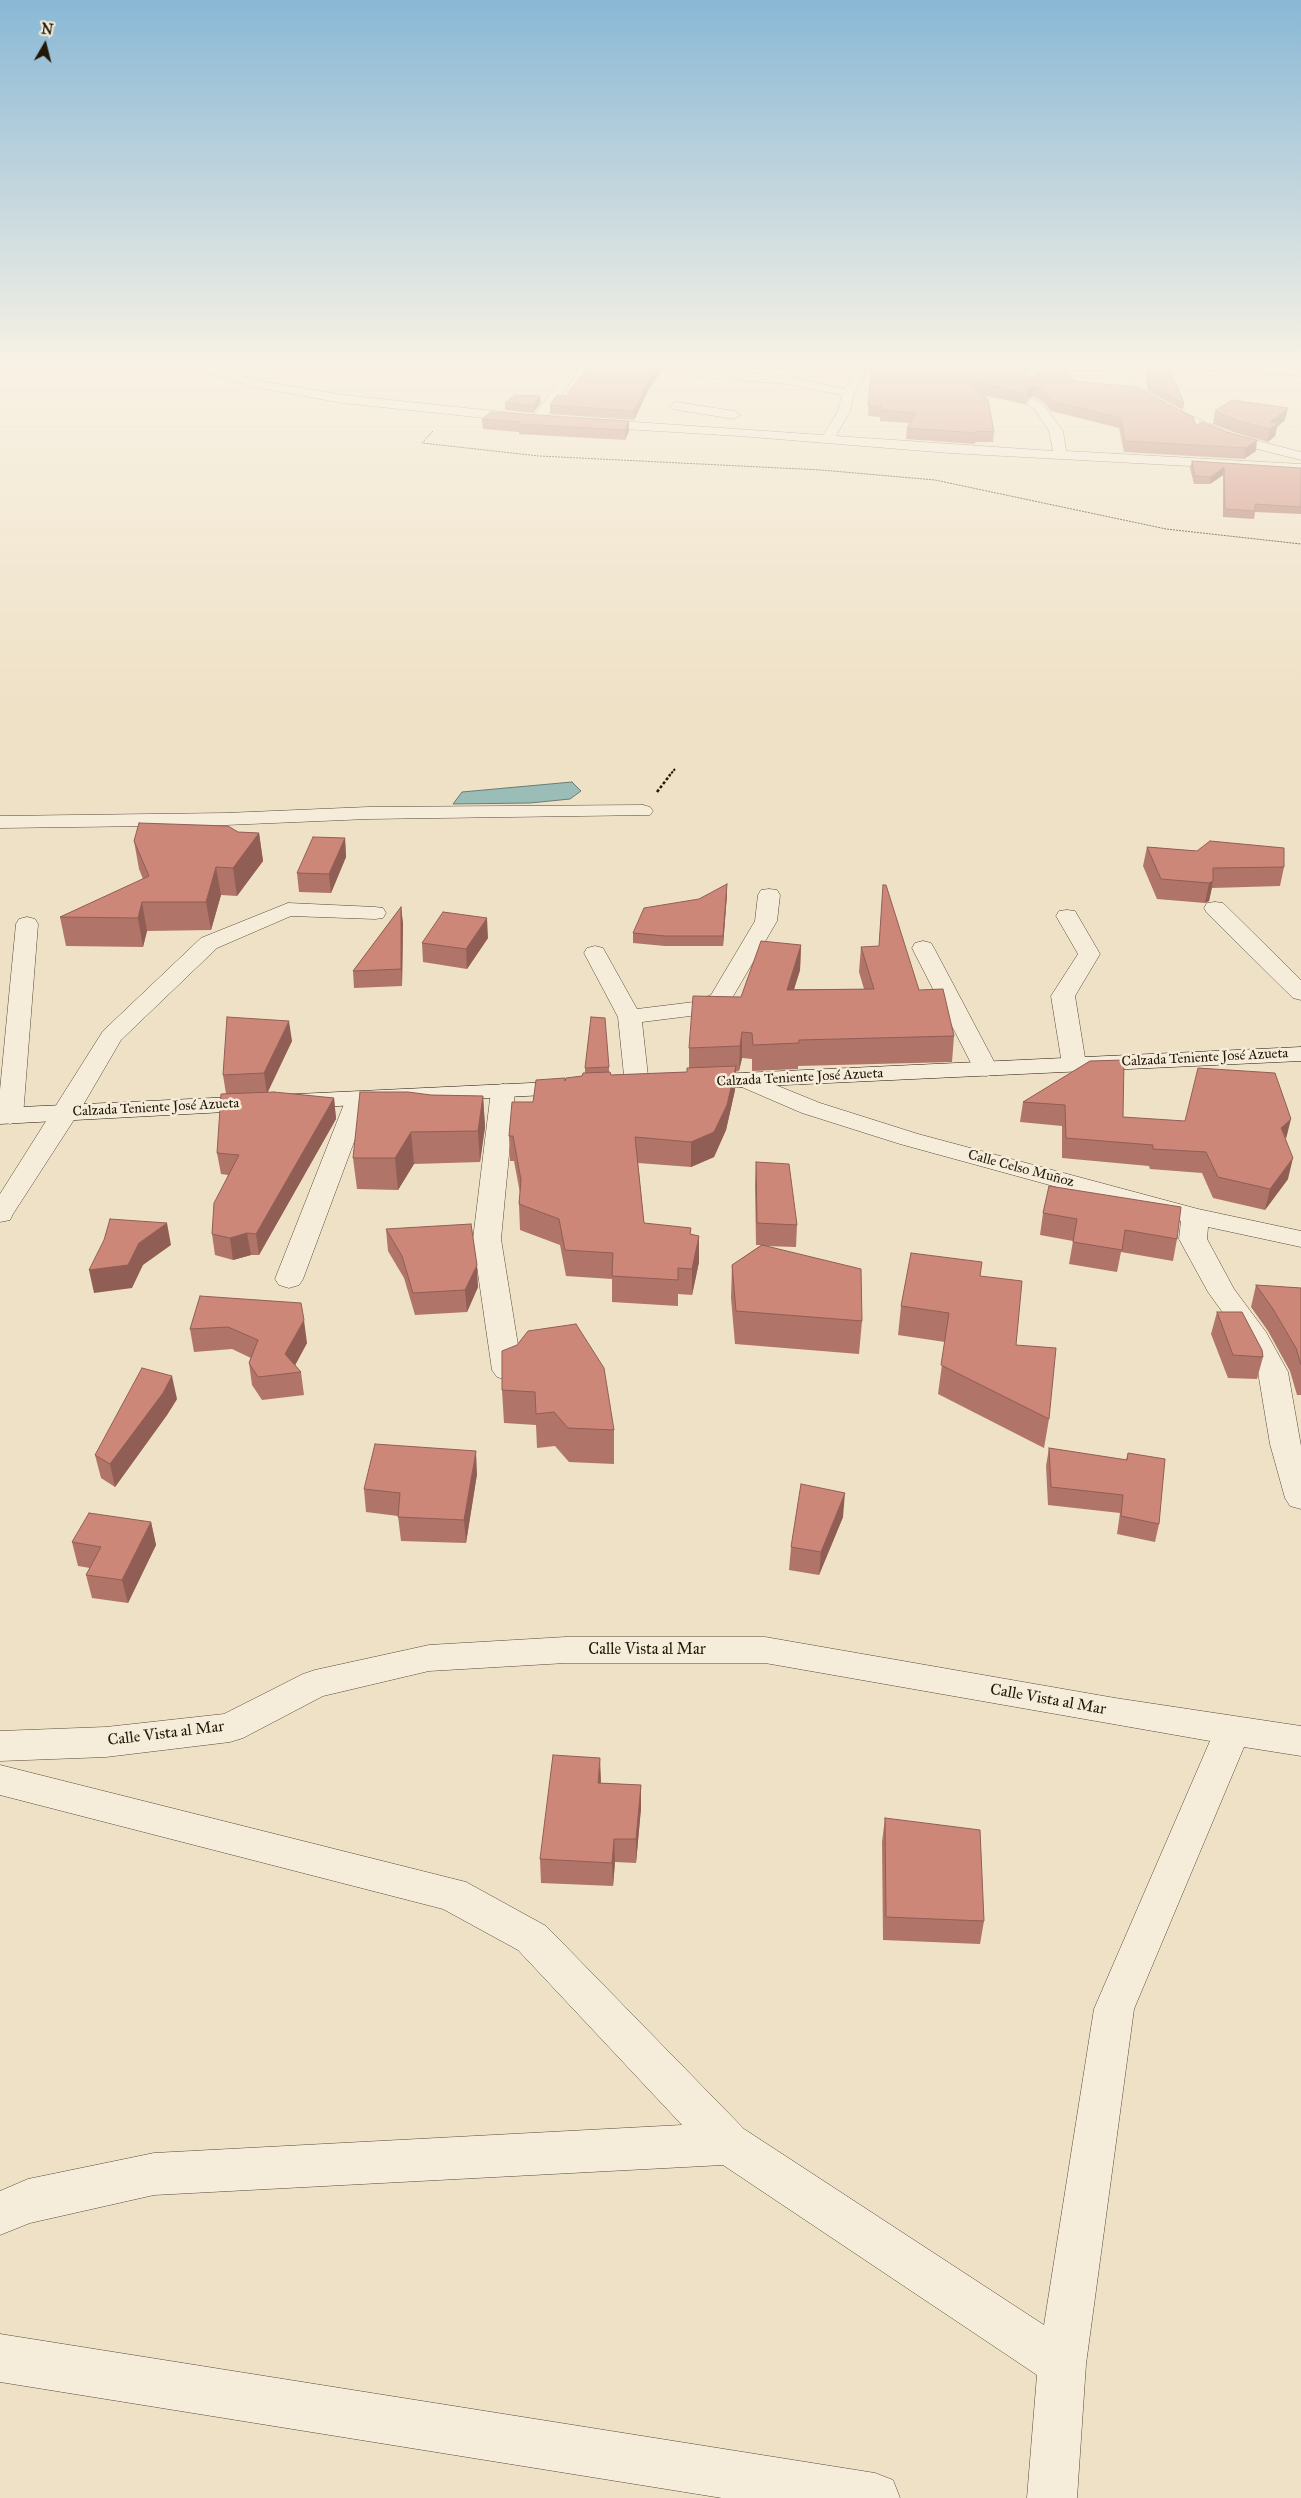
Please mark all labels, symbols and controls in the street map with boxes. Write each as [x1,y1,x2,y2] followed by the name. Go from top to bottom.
[20,20,70,70] north arrow
[40,20,54,39] text: N
[1121,1045,1289,1071] street label: Calzada Teniente José Azueta
[716,1065,884,1091] street label: Calzada Teniente José Azueta
[72,1095,240,1121] street label: Calzada Teniente José Azueta
[966,1147,1076,1191] street label: Calle Celso Muñoz
[588,1640,706,1660] street label: Calle Vista al Mar
[989,1680,1107,1720] street label: Calle Vista al Mar
[107,1717,225,1751] street label: Calle Vista al Mar

